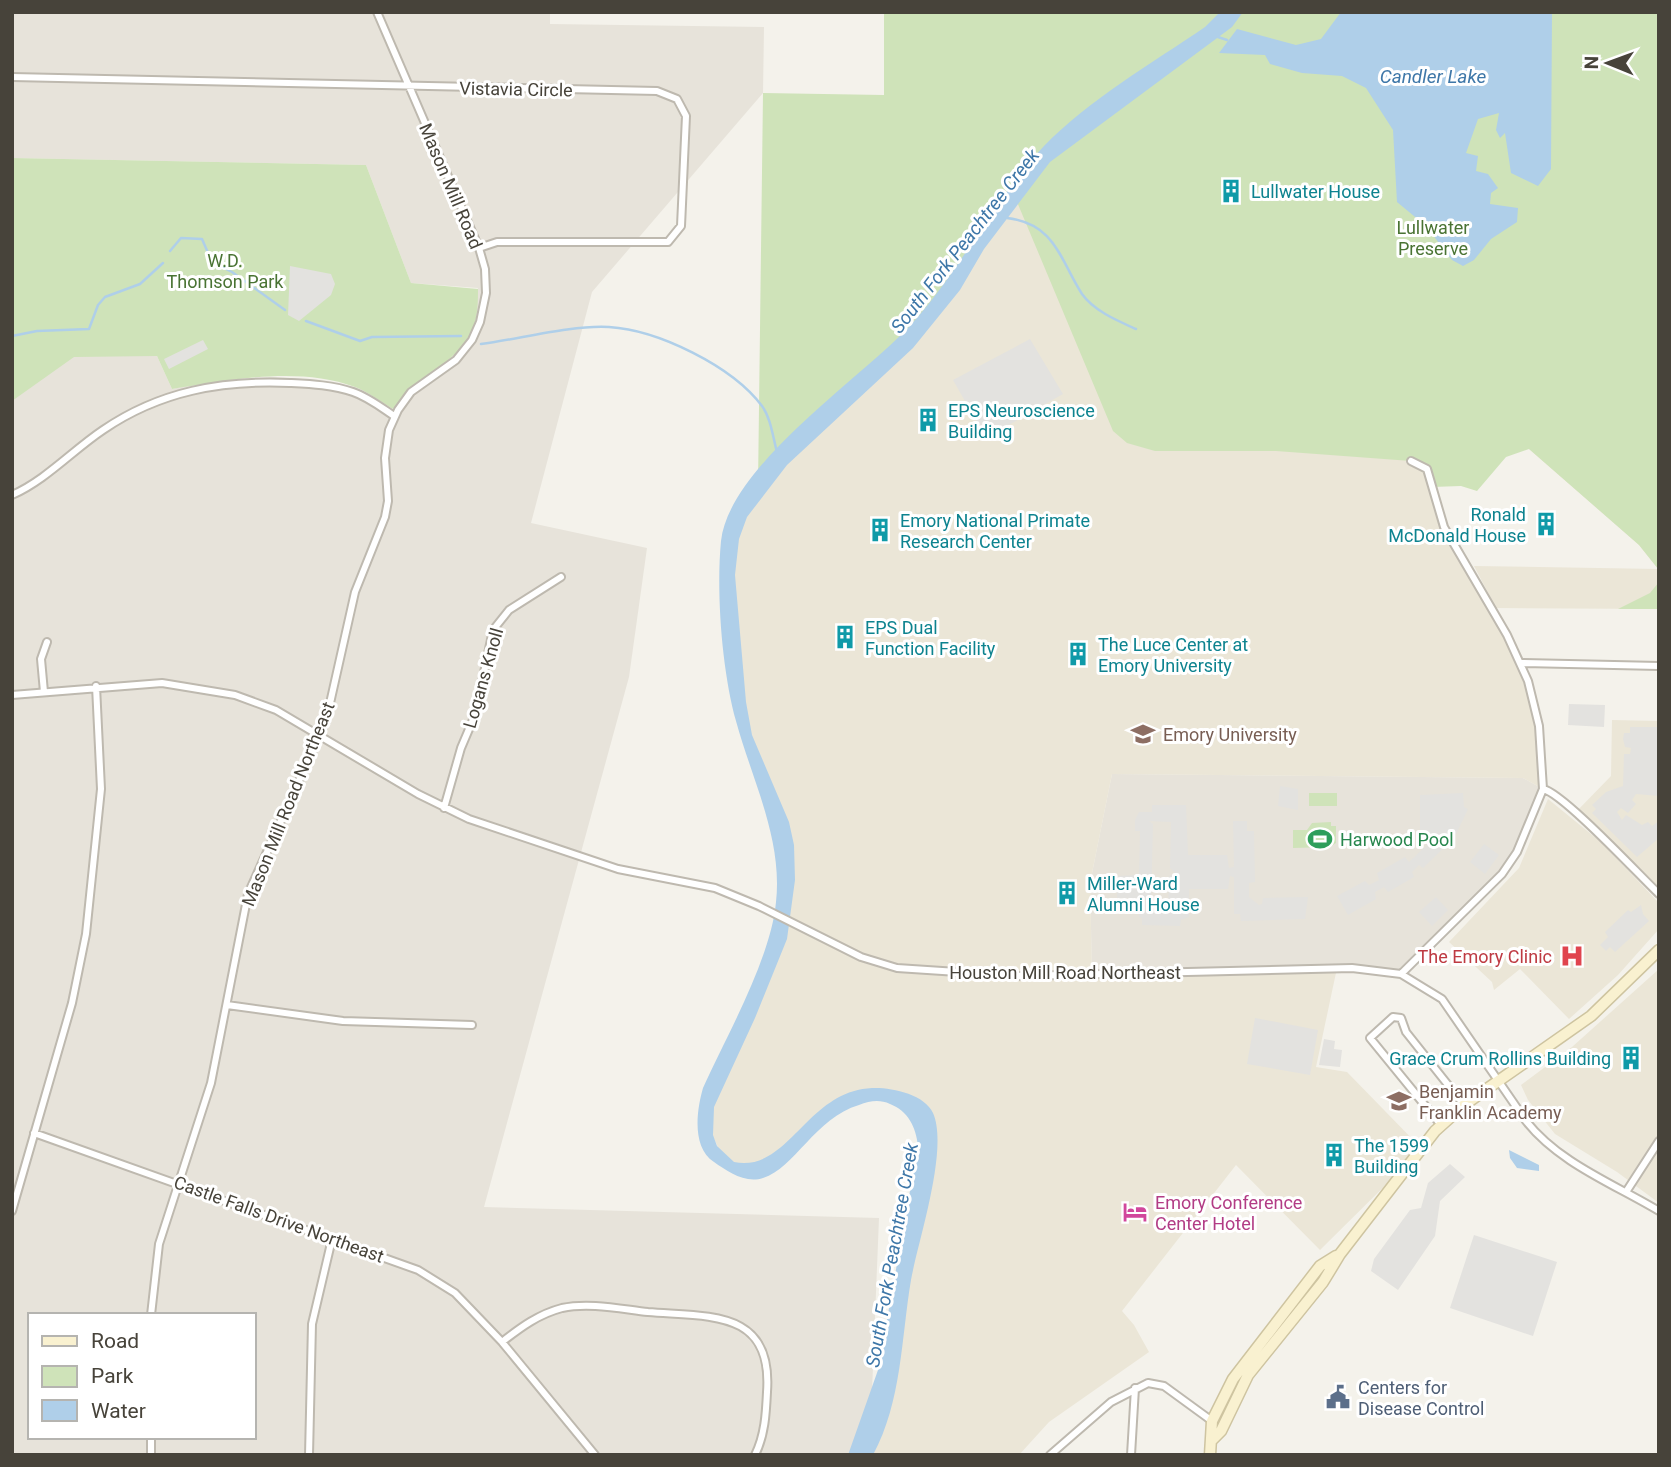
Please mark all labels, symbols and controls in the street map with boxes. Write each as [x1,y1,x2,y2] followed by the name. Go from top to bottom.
[1573,28,1643,98] north arrow
[1580,56,1603,70] text: N
[1380,65,1487,88] water label: Candler Lake
[459,78,573,100] street label: Vistavia Circle
[415,120,487,252] street label: Mason Mill Road
[886,144,1045,338] water label: South Fork Peachtree Creek
[1217,177,1245,205] building icon: Lullwater House
[1251,181,1380,202] place label: Lullwater House
[1397,217,1469,259] park label: Lullwater Preserve
[167,250,284,292] park label: W.D. Thomson Park
[948,400,1095,442] place label: EPS Neuroscience Building
[914,406,942,434] building icon: EPS Neuroscience Building
[1388,504,1526,546] place label: Ronald McDonald House
[900,510,1090,552] place label: Emory National Primate Research Center
[1532,510,1560,538] building icon: Ronald McDonald House
[866,516,894,544] building icon: Emory National Primate Research Center
[865,617,996,659] place label: EPS Dual Function Facility
[831,623,859,651] building icon: EPS Dual Function Facility
[459,625,507,731] street label: Logans Knoll
[1098,634,1248,676] place label: The Luce Center at Emory University
[1064,640,1092,668] building icon: The Luce Center at Emory University
[237,699,339,909] street label: Mason Mill Road Northeast
[1129,720,1157,748] school or university icon: Emory University
[1163,724,1297,745] place label: Emory University
[1306,825,1334,853] sports icon: Harwood Pool
[1340,829,1454,850] place label: Harwood Pool
[1087,873,1199,915] place label: Miller-Ward Alumni House
[1053,879,1081,907] building icon: Miller-Ward Alumni House
[1558,942,1586,970] hospital icon: The Emory Clinic
[1418,946,1552,967] place label: The Emory Clinic
[949,962,1181,983] street label: Houston Mill Road Northeast
[1617,1044,1645,1072] building icon: Grace Crum Rollins Building
[1389,1048,1611,1069] place label: Grace Crum Rollins Building
[1419,1081,1562,1123] place label: Benjamin Franklin Academy
[1385,1087,1413,1115] school or university icon: Benjamin Franklin Academy
[1354,1135,1429,1177] place label: The 1599 Building
[861,1140,923,1369] water label: South Fork Peachtree Creek
[1320,1141,1348,1169] building icon: The 1599 Building
[171,1171,387,1267] street label: Castle Falls Drive Northeast
[1155,1192,1302,1234] place label: Emory Conference Center Hotel
[1121,1198,1149,1226] hotel icon: Emory Conference Center Hotel
[28,1313,256,1439] legend
[91,1329,139,1353] text: Road
[91,1364,134,1388] text: Park
[1358,1377,1485,1419] place label: Centers for Disease Control
[1324,1383,1352,1411] public building icon: Centers for Disease Control
[91,1399,146,1423] text: Water

